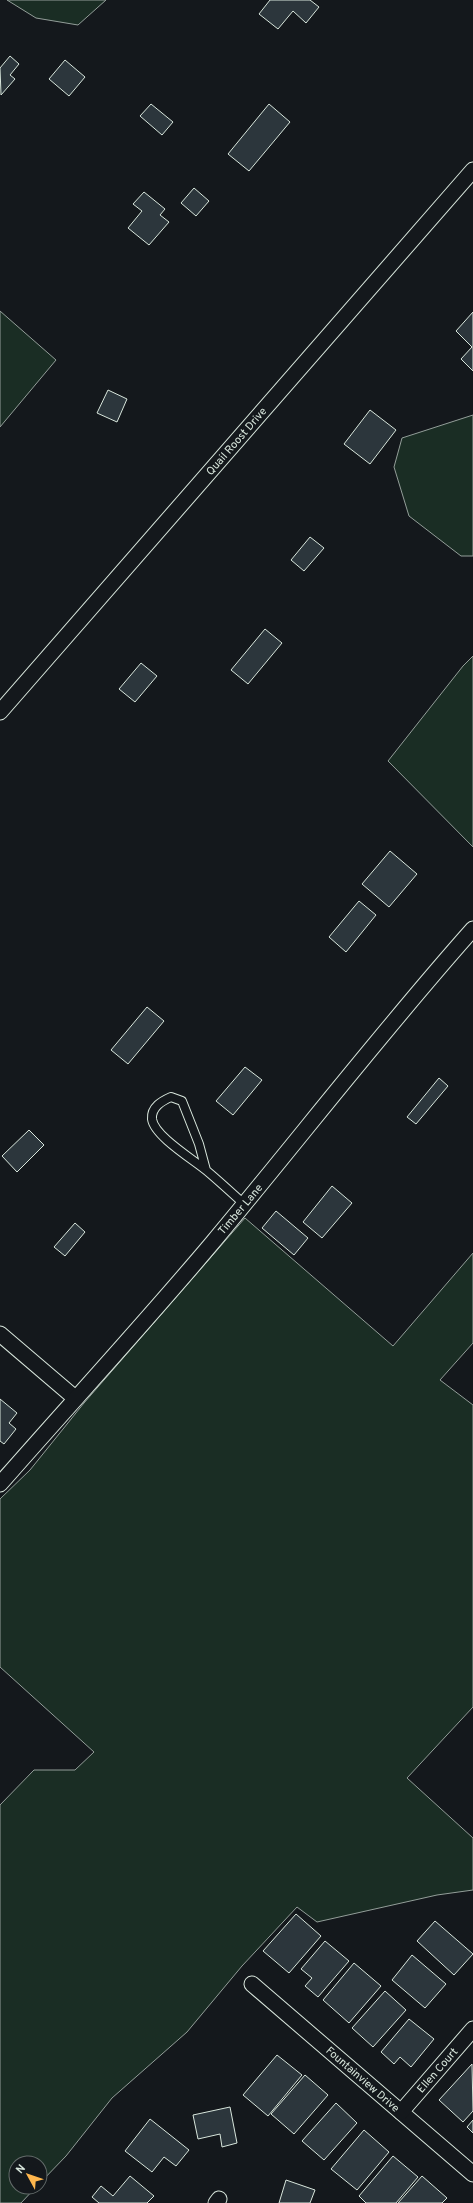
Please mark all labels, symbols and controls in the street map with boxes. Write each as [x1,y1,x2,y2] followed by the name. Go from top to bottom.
[203,405,270,479] street label: Quail Roost Drive
[215,1181,266,1238] street label: Timber Lane
[323,2044,402,2116] street label: Fountainview Drive
[414,2045,461,2096] street label: Ellen Court
[8,2155,48,2195] north arrow
[13,2162,29,2177] text: N

